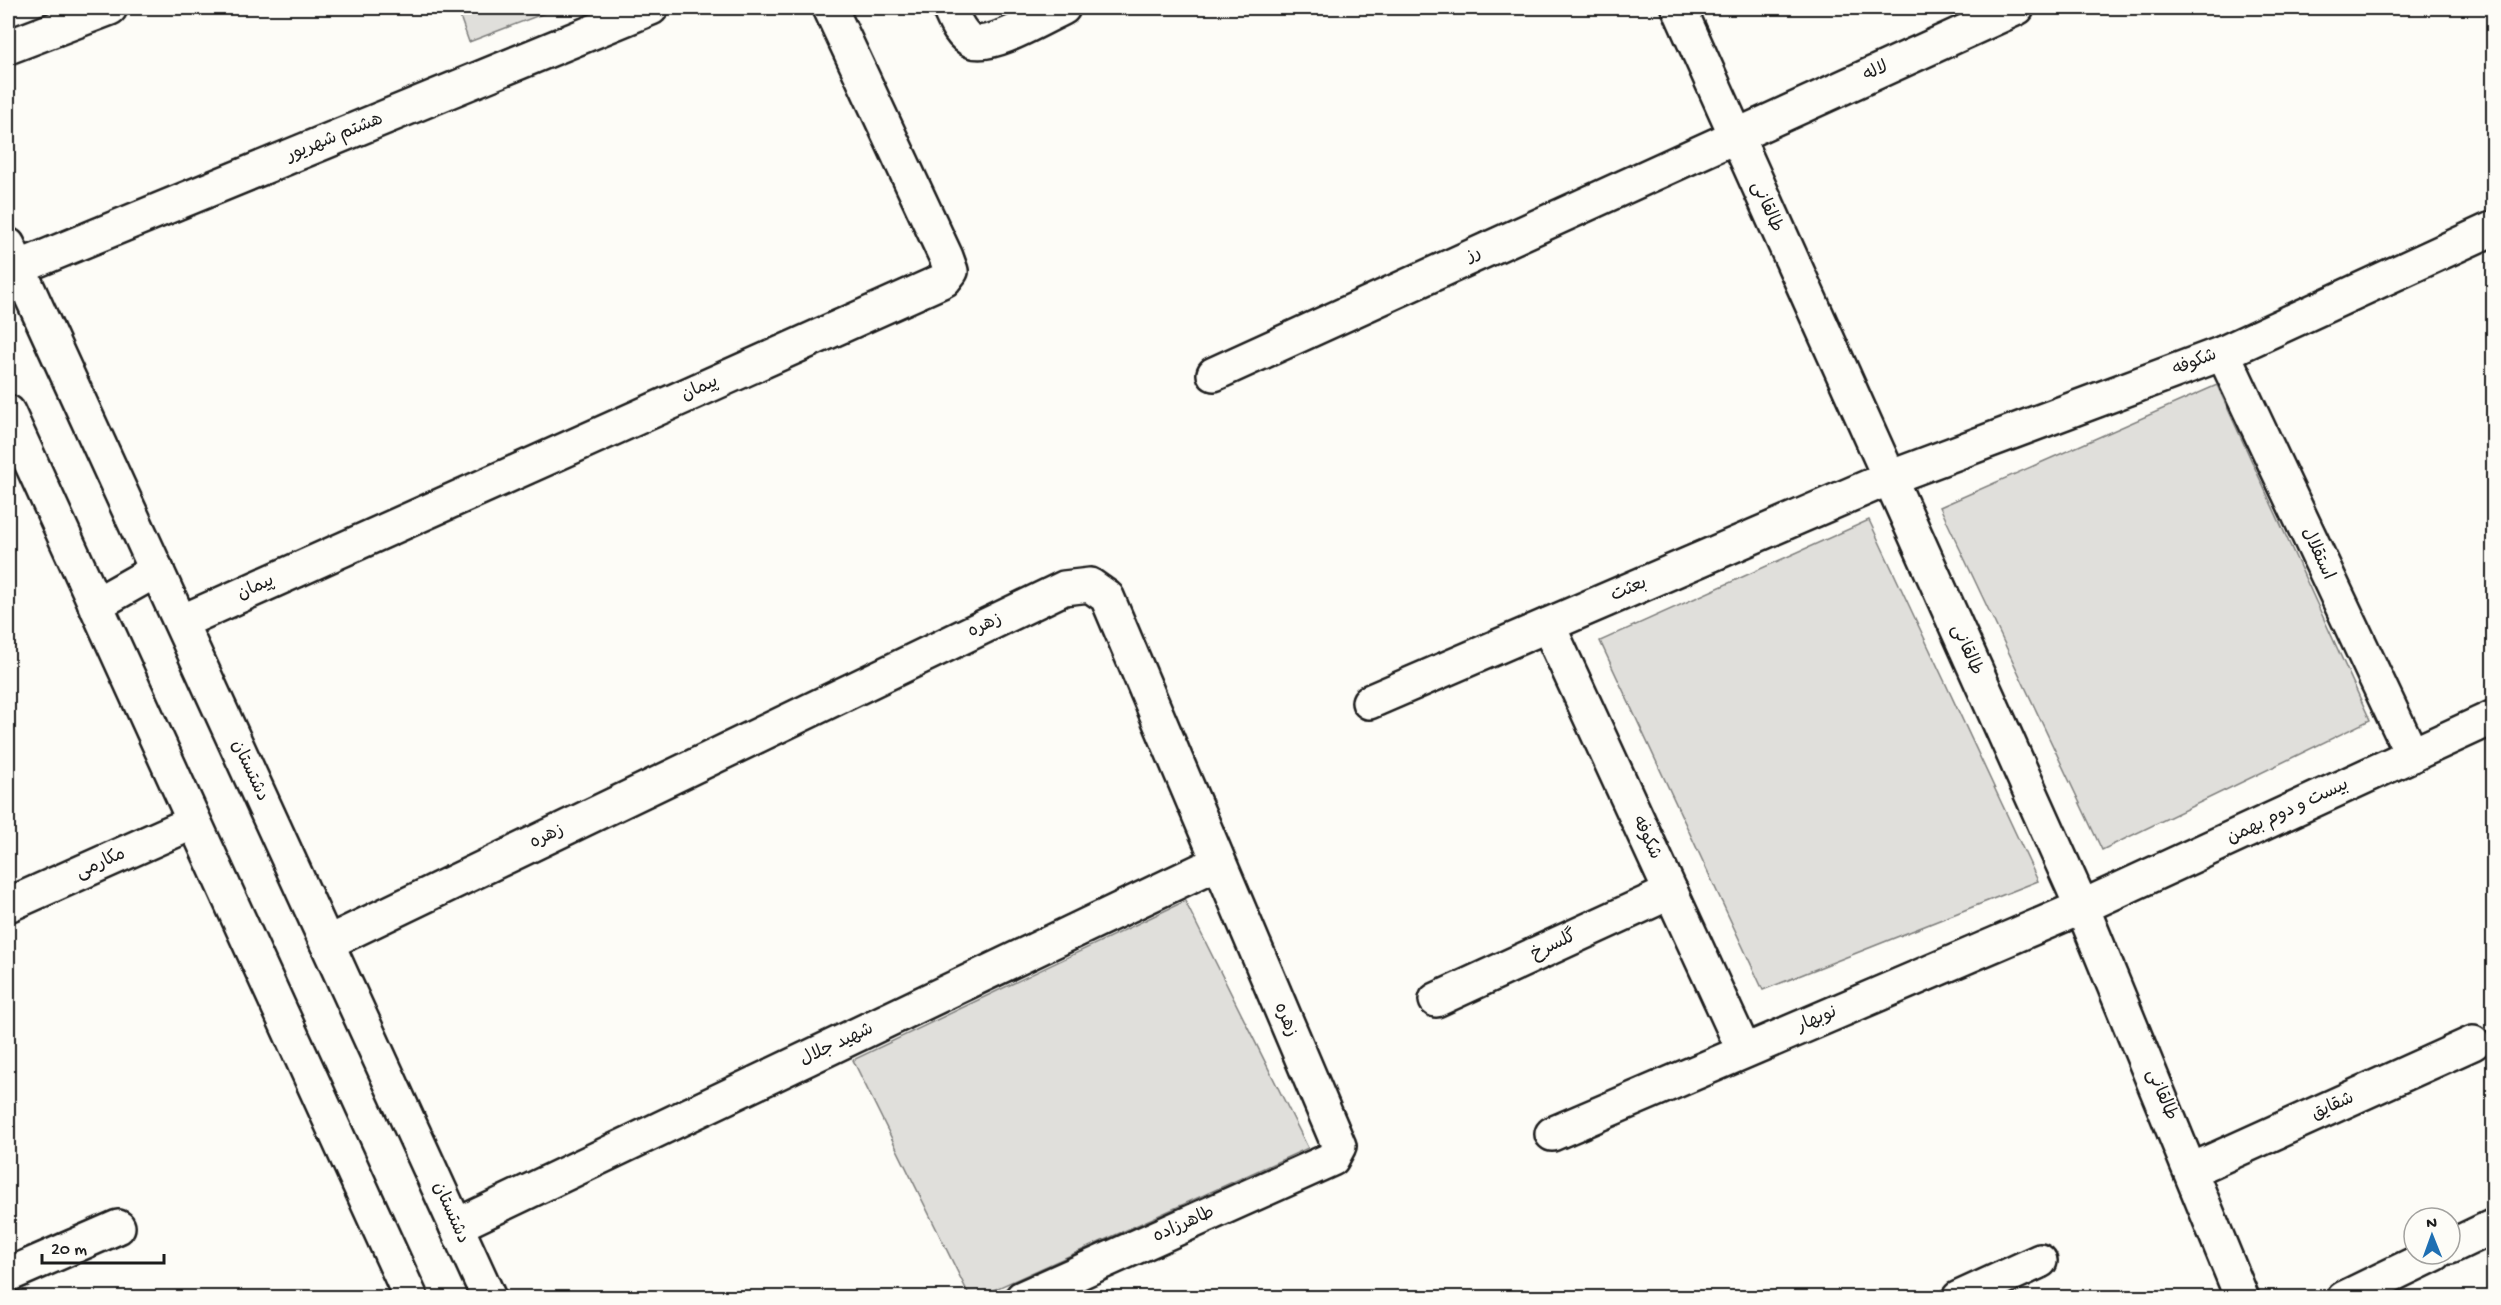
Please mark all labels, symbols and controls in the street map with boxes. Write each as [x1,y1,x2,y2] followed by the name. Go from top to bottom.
[1860,57,1892,87] street label: لاله
[282,109,387,169] street label: هشتم شهریور
[1746,178,1786,236] street label: طالقانی
[1462,243,1485,268] street label: رز
[2170,345,2220,381] street label: شکوفه
[678,372,722,406] street label: پیمان
[2296,525,2338,583] street label: استقلال
[234,571,278,605] street label: پیمان
[1608,573,1650,607] street label: بعثت
[965,609,1005,643] street label: زهره
[1946,621,1986,679] street label: طالقانی
[226,737,272,805] street label: دشتستان
[2224,775,2353,850] street label: بیست و دوم بهمن
[1627,813,1665,863] street label: شکوفه
[527,820,567,854] street label: زهره
[73,844,129,884] street label: مکارمی
[1527,924,1580,966] street label: گلسرخ
[1268,1000,1302,1040] street label: زهره
[1793,1002,1840,1038] street label: نوبهار
[797,1019,877,1071] street label: شهید جلال
[2141,1066,2181,1124] street label: طالقانی
[2308,1088,2358,1126] street label: شقایق
[427,1179,473,1247] street label: دشتستان
[1150,1202,1218,1248] street label: طاهرزاده
[2402,1206,2462,1266] north arrow
[2426,1215,2438,1234] text: N
[42,1227,164,1265] scale bar
[51,1240,87,1261] text: 20 m

